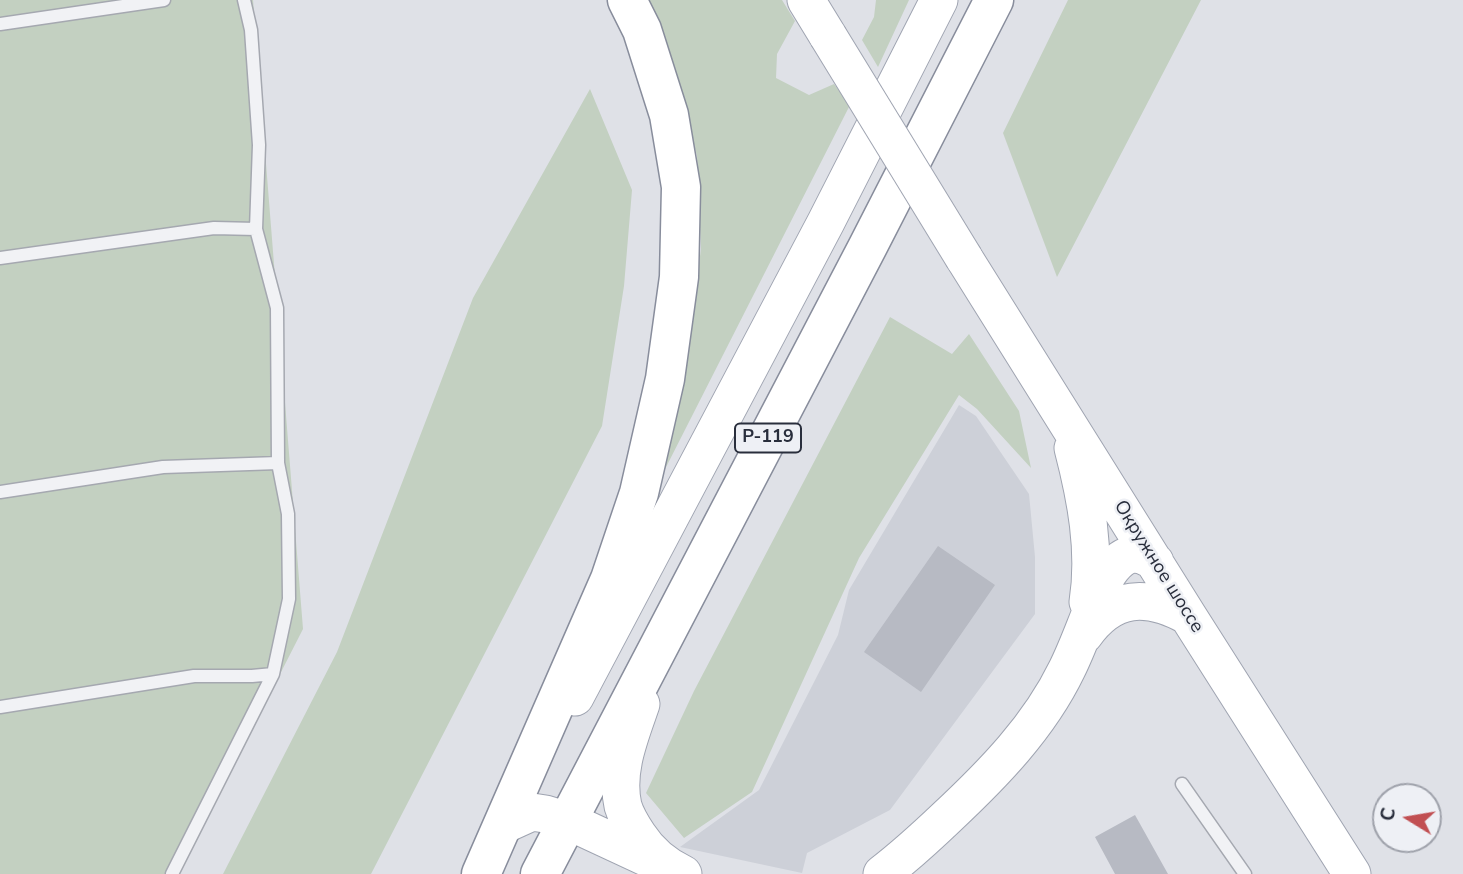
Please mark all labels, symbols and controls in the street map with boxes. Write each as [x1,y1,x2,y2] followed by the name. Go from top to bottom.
[735,424,801,452] road number: Р-119
[1108,497,1208,637] street label: Окружное шоссе
[1372,783,1442,853] north arrow
[1374,806,1402,823] text: С

